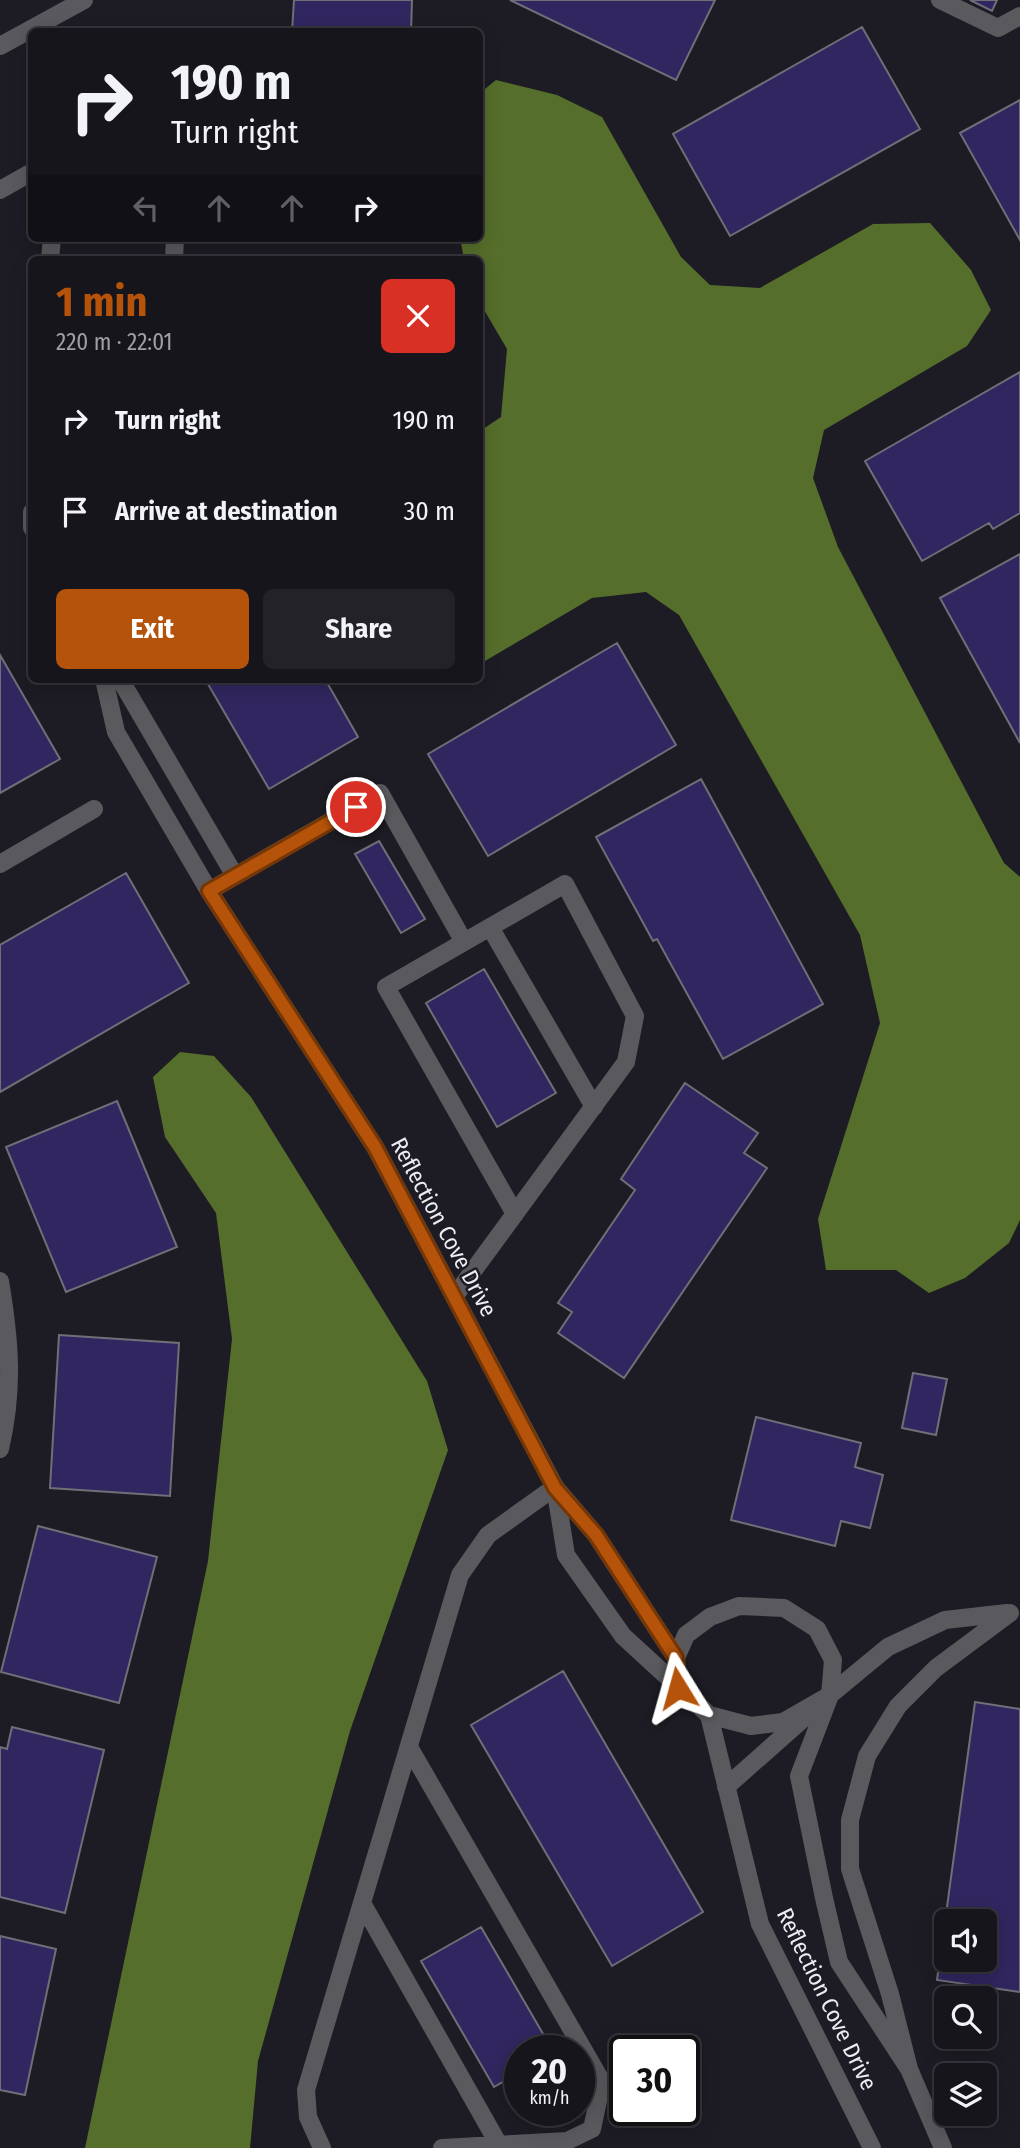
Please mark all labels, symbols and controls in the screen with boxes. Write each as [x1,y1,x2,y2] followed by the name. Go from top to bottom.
[171,53,291,112] text: 190 m
[56,56,147,147] icon: right
[171,113,298,151] text: Turn right
[127,189,165,227] icon: left
[200,189,238,227] icon: ahead
[273,189,311,227] icon: ahead
[346,189,384,227] icon: right
[56,277,147,327] text: 1 min
[381,279,455,353] button: close
[56,328,173,356] text: 220 m · 22:01
[56,402,94,440] icon: right
[115,405,221,436] text: Turn right
[393,405,455,436] text: 190 m
[56,493,94,531] icon: arrive
[115,496,338,527] text: Arrive at destination
[404,496,455,527] text: 30 m
[56,589,249,669] button: Exit
[263,589,455,669] button: Share
[326,777,386,837] pin
[337,788,375,826] icon: arrive
[385,1133,503,1321] street label: Reflection Cove Drive
[641,1651,715,1725] position arrow
[771,1903,883,2095] street label: Reflection Cove Drive
[934,1909,997,2126] map controls
[934,1909,997,1972] button: sound
[934,1986,997,2049] button: search
[609,2035,700,2126] speed limit sign: 30
[532,2050,567,2092] text: 20
[934,2063,997,2126] button: layers
[529,2087,570,2109] text: km/h

